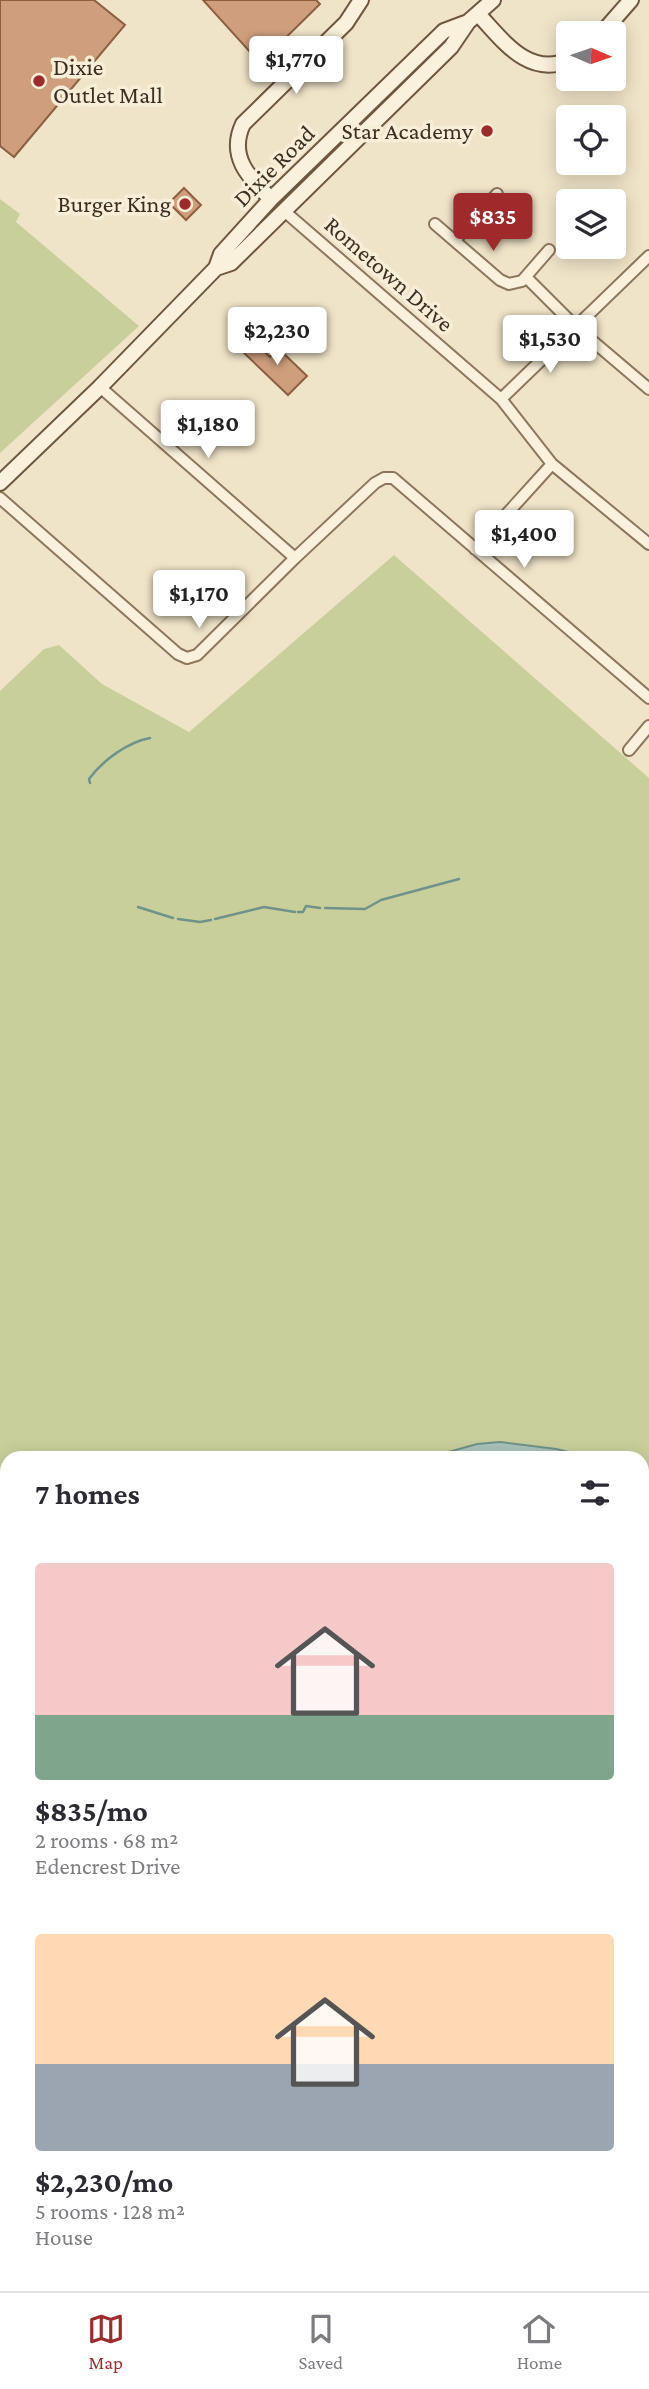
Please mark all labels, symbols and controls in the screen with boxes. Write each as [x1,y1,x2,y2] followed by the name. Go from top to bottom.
[556,21,626,91] north arrow
[556,21,626,259] map controls
[239,36,353,96] pin: $1,770
[265,46,327,72] text: $1,770
[53,53,163,108] place label: Dixie Outlet Mall
[31,73,47,89] marker: Dixie Outlet Mall
[556,105,626,175] button: locate
[342,117,474,144] place label: Star Academy
[227,119,320,212] street label: Dixie Road
[479,123,495,139] marker: Star Academy
[556,189,626,259] button: layers
[57,190,171,217] place label: Burger King
[452,194,534,253] pin: $835
[177,196,193,212] marker: Burger King
[469,203,517,229] text: $835
[319,210,459,337] street label: Rometown Drive
[220,308,334,367] pin: $2,230
[493,316,607,375] pin: $1,530
[244,317,310,343] text: $2,230
[519,325,581,351] text: $1,530
[151,400,265,460] pin: $1,180
[177,410,239,436] text: $1,180
[467,510,581,570] pin: $1,400
[491,520,557,546] text: $1,400
[142,570,256,630] pin: $1,170
[169,580,229,606] text: $1,170
[576,1474,614,1512] icon: filters
[35,1477,140,1510] text: 7 homes
[262,1608,388,1734] icon: home
[35,1794,148,1827] text: $835/mo
[35,1827,178,1853] text: 2 rooms · 68 m²
[35,1853,180,1879] text: Edencrest Drive
[262,1979,388,2105] icon: home
[35,2165,173,2198] text: $2,230/mo
[35,2198,185,2224] text: 5 rooms · 128 m²
[35,2224,93,2250] text: House
[87,2310,125,2373] tab: Map
[298,2310,343,2373] tab: Saved
[517,2310,562,2373] tab: Home

